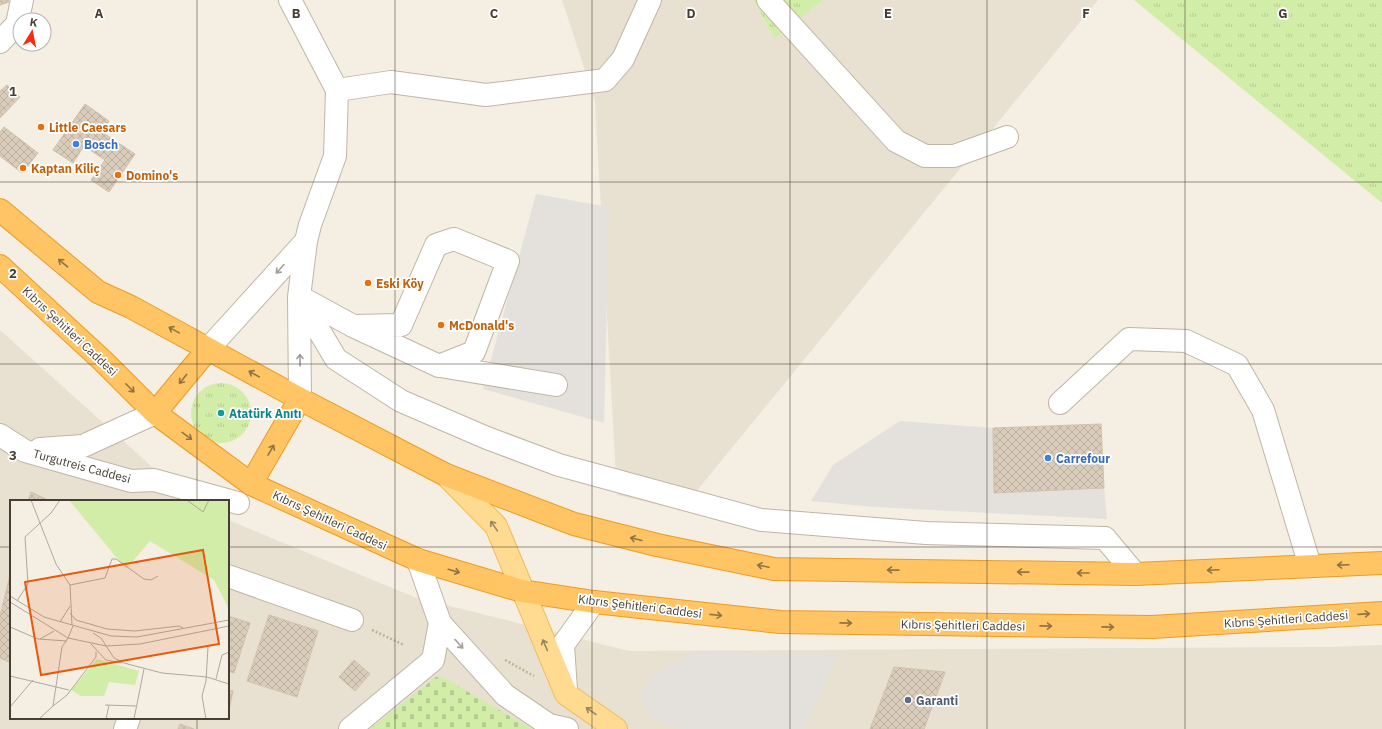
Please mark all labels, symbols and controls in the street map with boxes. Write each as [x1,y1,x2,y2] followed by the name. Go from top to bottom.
[95,5,104,22] text: A
[292,5,301,22] text: B
[490,5,499,22] text: C
[686,5,696,22] text: D
[884,5,892,22] text: E
[1082,5,1090,22] text: F
[1278,5,1288,22] text: G
[12,12,52,52] north arrow
[29,15,39,30] text: K
[9,83,17,100] text: 1
[49,120,126,135] place label: Little Caesars
[36,122,46,132] marker: Little Caesars
[84,137,118,152] place label: Bosch
[71,139,81,149] marker: Bosch
[31,161,100,176] place label: Kaptan Kiliç
[18,163,28,173] marker: Kaptan Kiliç
[126,168,178,183] place label: Domino's
[113,170,123,180] marker: Domino's
[58,258,69,267] one-way arrow
[276,264,285,274] one-way arrow
[9,265,17,282] text: 2
[376,276,424,291] place label: Eski Köy
[363,278,373,288] marker: Eski Köy
[19,283,121,379] street label: Kıbrıs Şehitleri Caddesi
[449,318,514,333] place label: McDonald's
[436,320,446,330] marker: McDonald's
[168,326,180,333] one-way arrow
[296,354,304,367] one-way arrow
[248,370,260,377] one-way arrow
[179,374,188,384] one-way arrow
[125,384,135,393] one-way arrow
[229,406,302,421] place label: Atatürk Anıtı
[216,408,226,418] marker: Atatürk Anıtı
[181,432,192,440] one-way arrow
[267,444,275,456] one-way arrow
[32,446,132,486] street label: Turgutreis Caddesi
[9,447,17,464] text: 3
[1056,451,1110,466] place label: Carrefour
[1043,453,1053,463] marker: Carrefour
[270,487,390,553] street label: Kıbrıs Şehitleri Caddesi
[10,500,229,719] inset map
[490,520,498,531] one-way arrow
[630,535,643,543] one-way arrow
[1337,561,1350,568] one-way arrow
[757,562,770,570] one-way arrow
[1207,566,1220,574] one-way arrow
[887,567,900,574] one-way arrow
[447,568,460,575] one-way arrow
[1017,569,1030,576] one-way arrow
[1077,569,1090,577] one-way arrow
[577,591,703,621] street label: Kıbrıs Şehitleri Caddesi
[1223,607,1349,631] street label: Kıbrıs Şehitleri Caddesi
[1357,610,1370,617] one-way arrow
[709,611,722,619] one-way arrow
[901,616,1025,634] street label: Kıbrıs Şehitleri Caddesi
[839,619,852,627] one-way arrow
[1039,622,1052,630] one-way arrow
[1101,623,1114,631] one-way arrow
[454,639,464,649] one-way arrow
[541,639,548,651] one-way arrow
[916,693,958,708] place label: Garanti
[903,695,913,705] marker: Garanti
[586,707,597,715] one-way arrow

